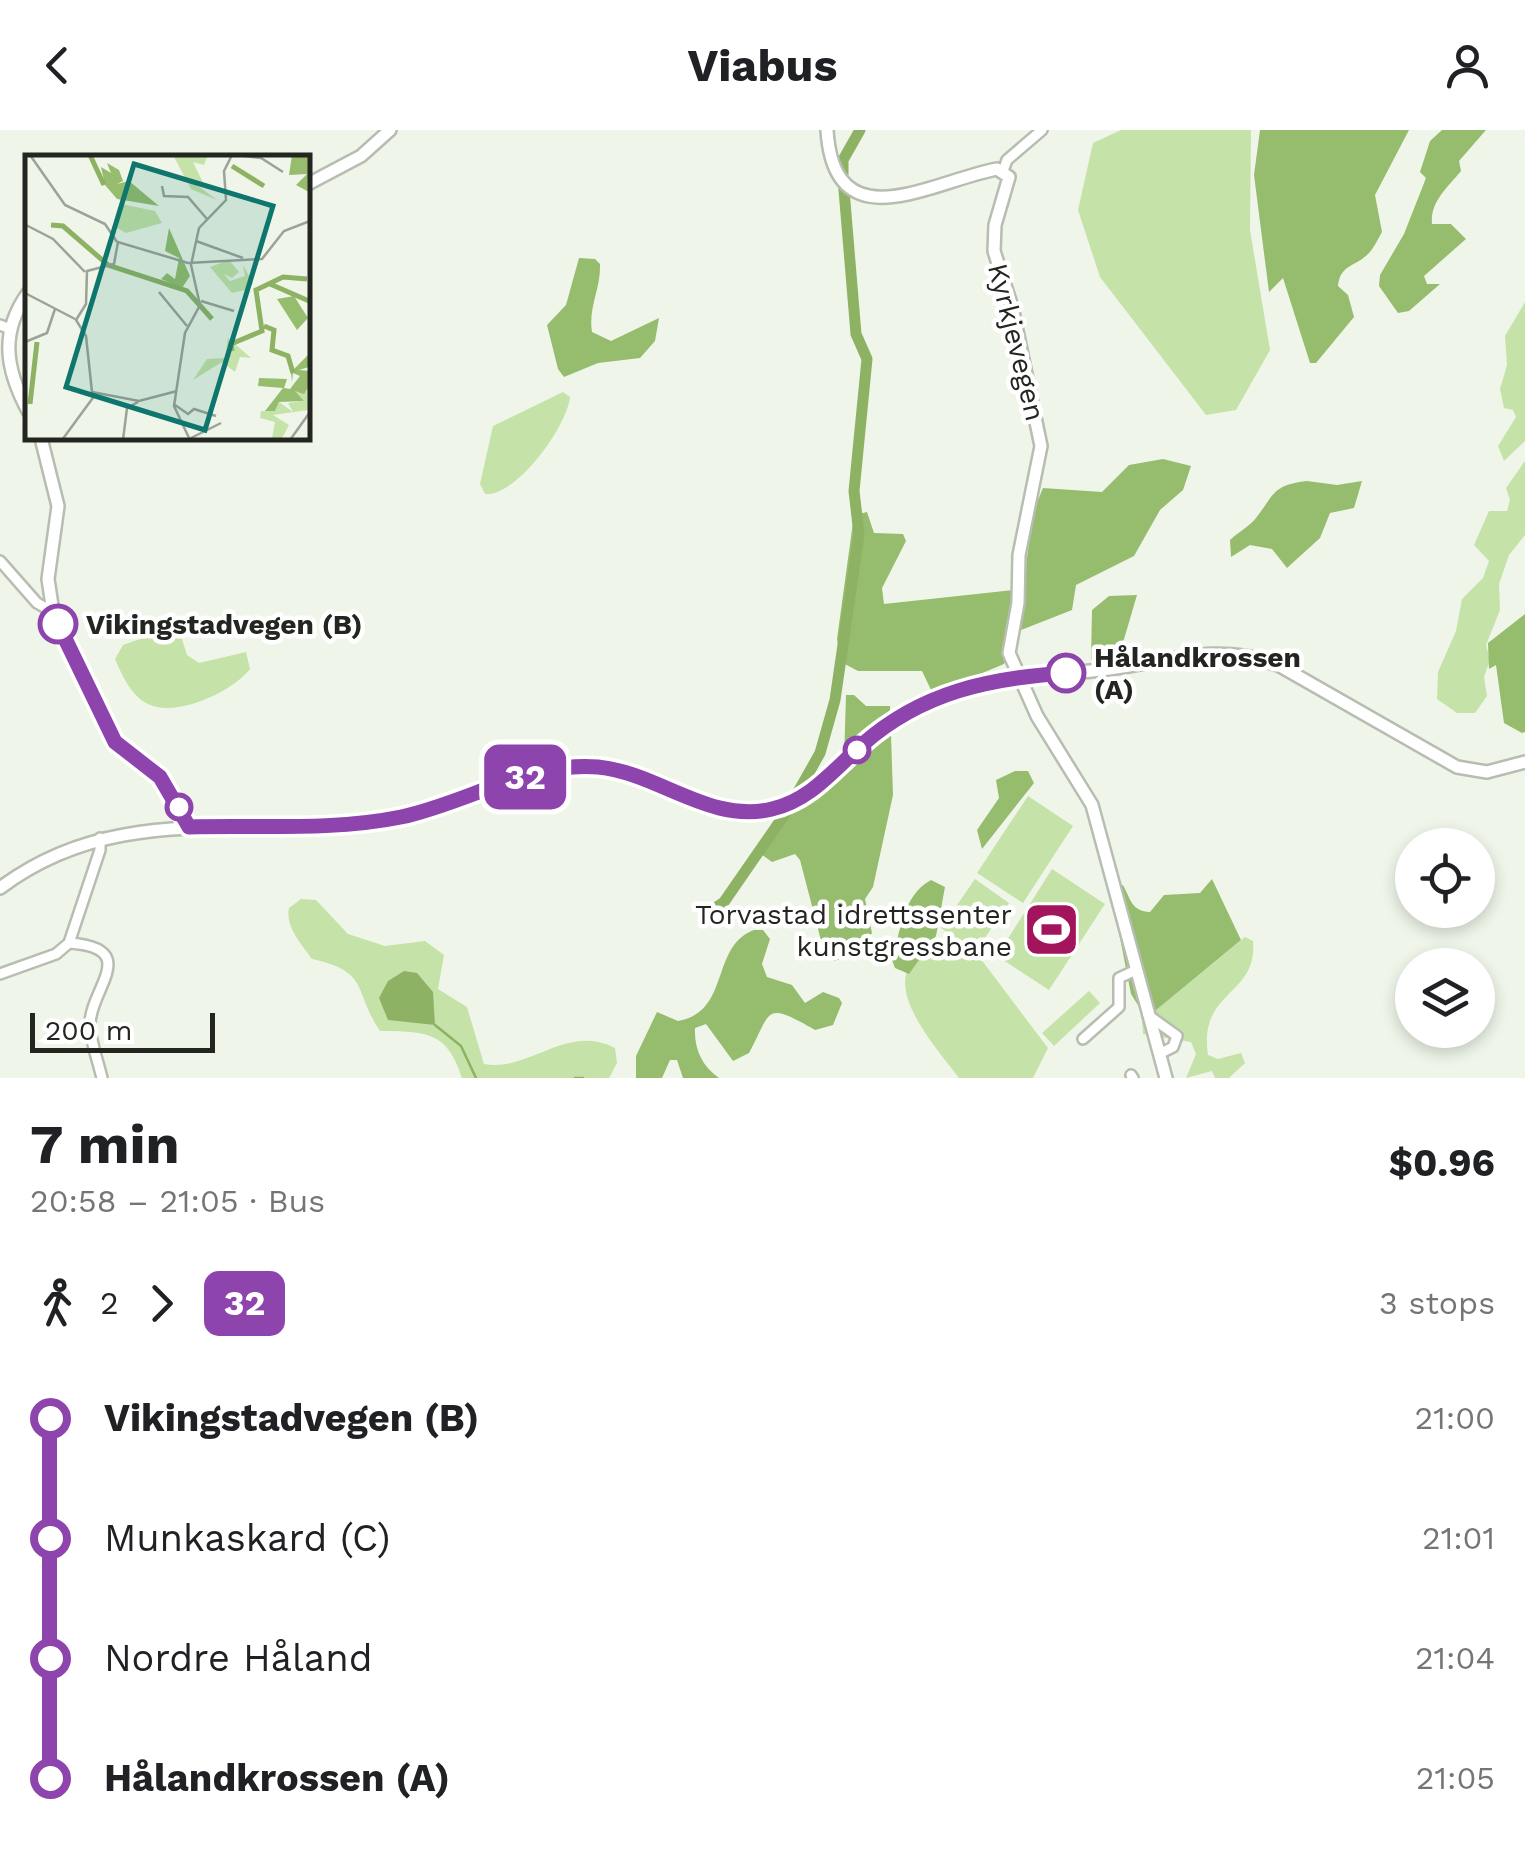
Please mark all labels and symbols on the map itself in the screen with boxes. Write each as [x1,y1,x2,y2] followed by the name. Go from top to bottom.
[25,155,310,440] inset map
[981,260,1052,424] street label: Kyrkjevegen
[39,605,77,643] marker: Vikingstadvegen (B)
[86,608,362,641] place label: Vikingstadvegen (B)
[1094,641,1301,706] place label: Hålandkrossen (A)
[1047,654,1085,692] marker: Hålandkrossen (A)
[844,737,870,763] unlabelled marker
[480,744,570,810] line badge: 32
[166,794,192,820] unlabelled marker
[695,898,1012,963] place label: Torvastad idrettssenter kunstgressbane
[1021,900,1081,960] sports icon: Torvastad idrettssenter kunstgressbane
[30,1008,215,1053] scale bar

